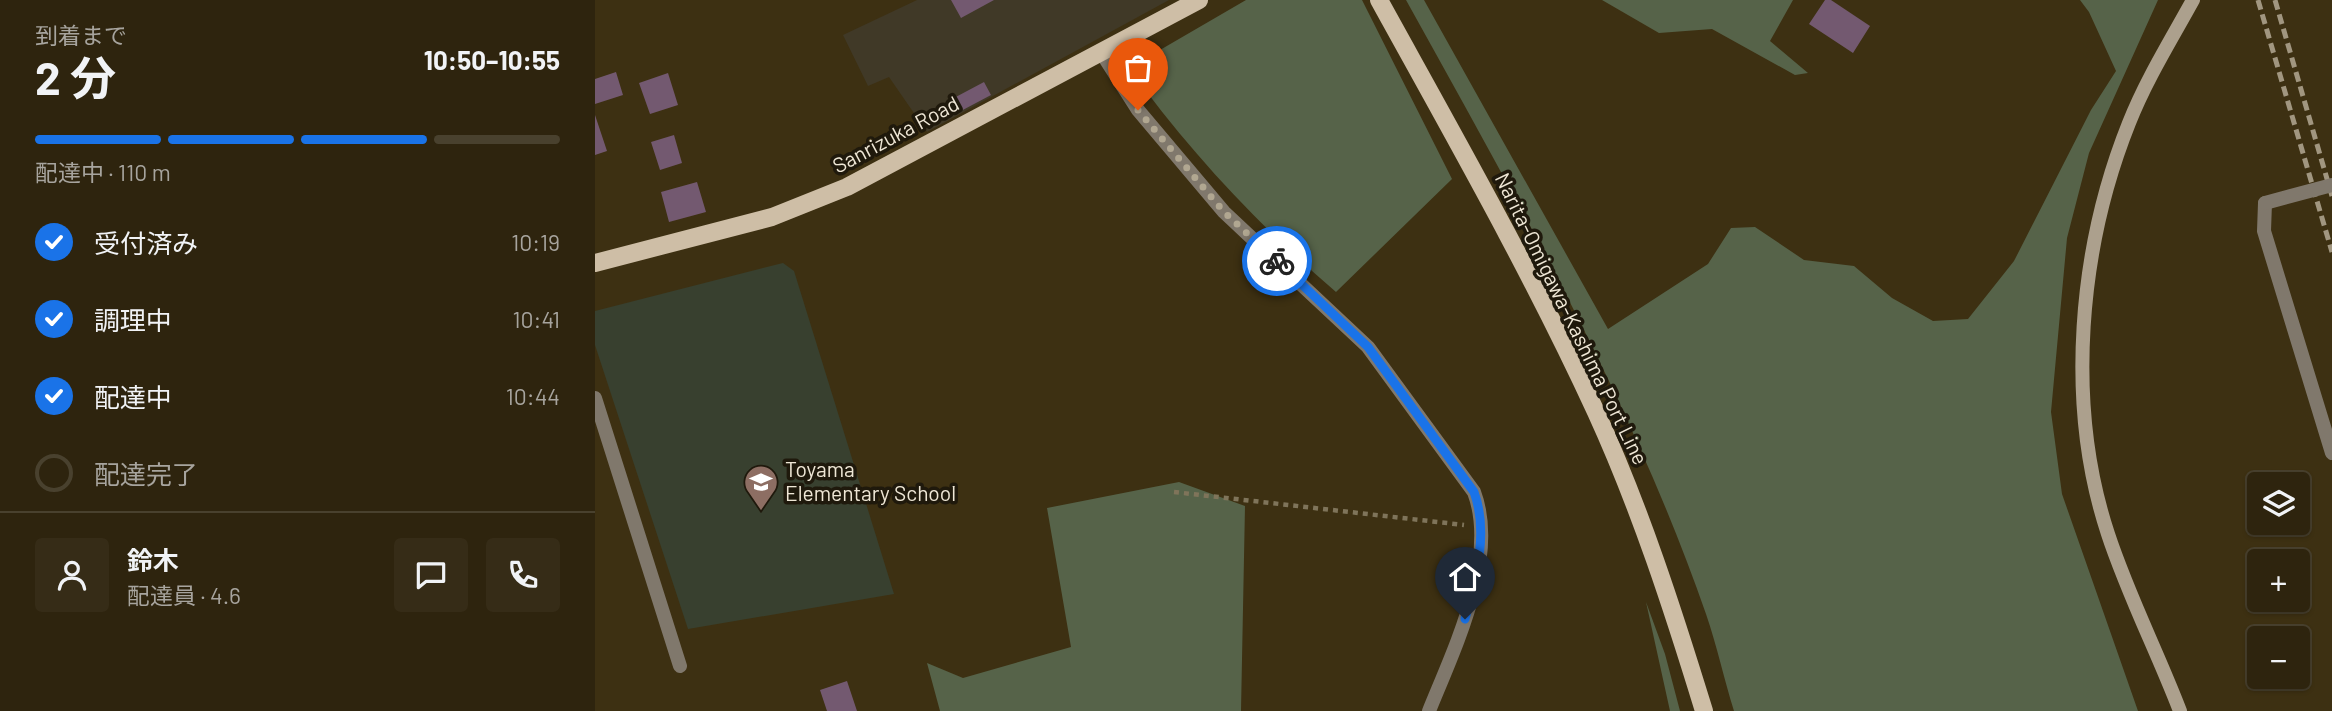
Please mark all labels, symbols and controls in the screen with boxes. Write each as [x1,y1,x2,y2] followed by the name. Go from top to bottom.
[35,21,127,49] text: 到着まで
[1108,38,1168,110] pin
[424,44,560,75] text: 10:50–10:55
[35,49,116,104] text: 2 分
[1119,49,1157,87] icon: bag
[828,90,963,177] street label: Sanrizuka Road
[35,158,171,186] text: 配達中 · 110 m
[1491,168,1654,468] street label: Narita-Omigawa-Kashima Port Line
[35,223,73,261] icon: check
[1242,226,1312,296] courier
[94,227,198,258] text: 受付済み
[511,228,560,256] text: 10:19
[1258,242,1296,280] icon: bike
[35,300,73,338] icon: check
[94,304,172,335] text: 調理中
[513,305,560,333] text: 10:41
[35,377,73,415] icon: check
[94,381,172,412] text: 配達中
[506,382,560,410] text: 10:44
[785,456,956,505] place label: Toyama Elementary School
[94,458,198,489] text: 配達完了
[742,463,780,512] school or university icon: Toyama Elementary School
[2247,472,2310,689] map controls
[2247,472,2310,535] button: layers
[35,538,109,612] button: person
[394,538,468,612] button: chat
[486,538,560,612] button: phone
[127,544,179,575] text: 鈴木
[1435,547,1495,619] pin
[2247,549,2310,612] button: +
[1446,558,1484,596] icon: home
[127,581,241,609] text: 配達員 · 4.6
[2247,626,2310,689] button: −

